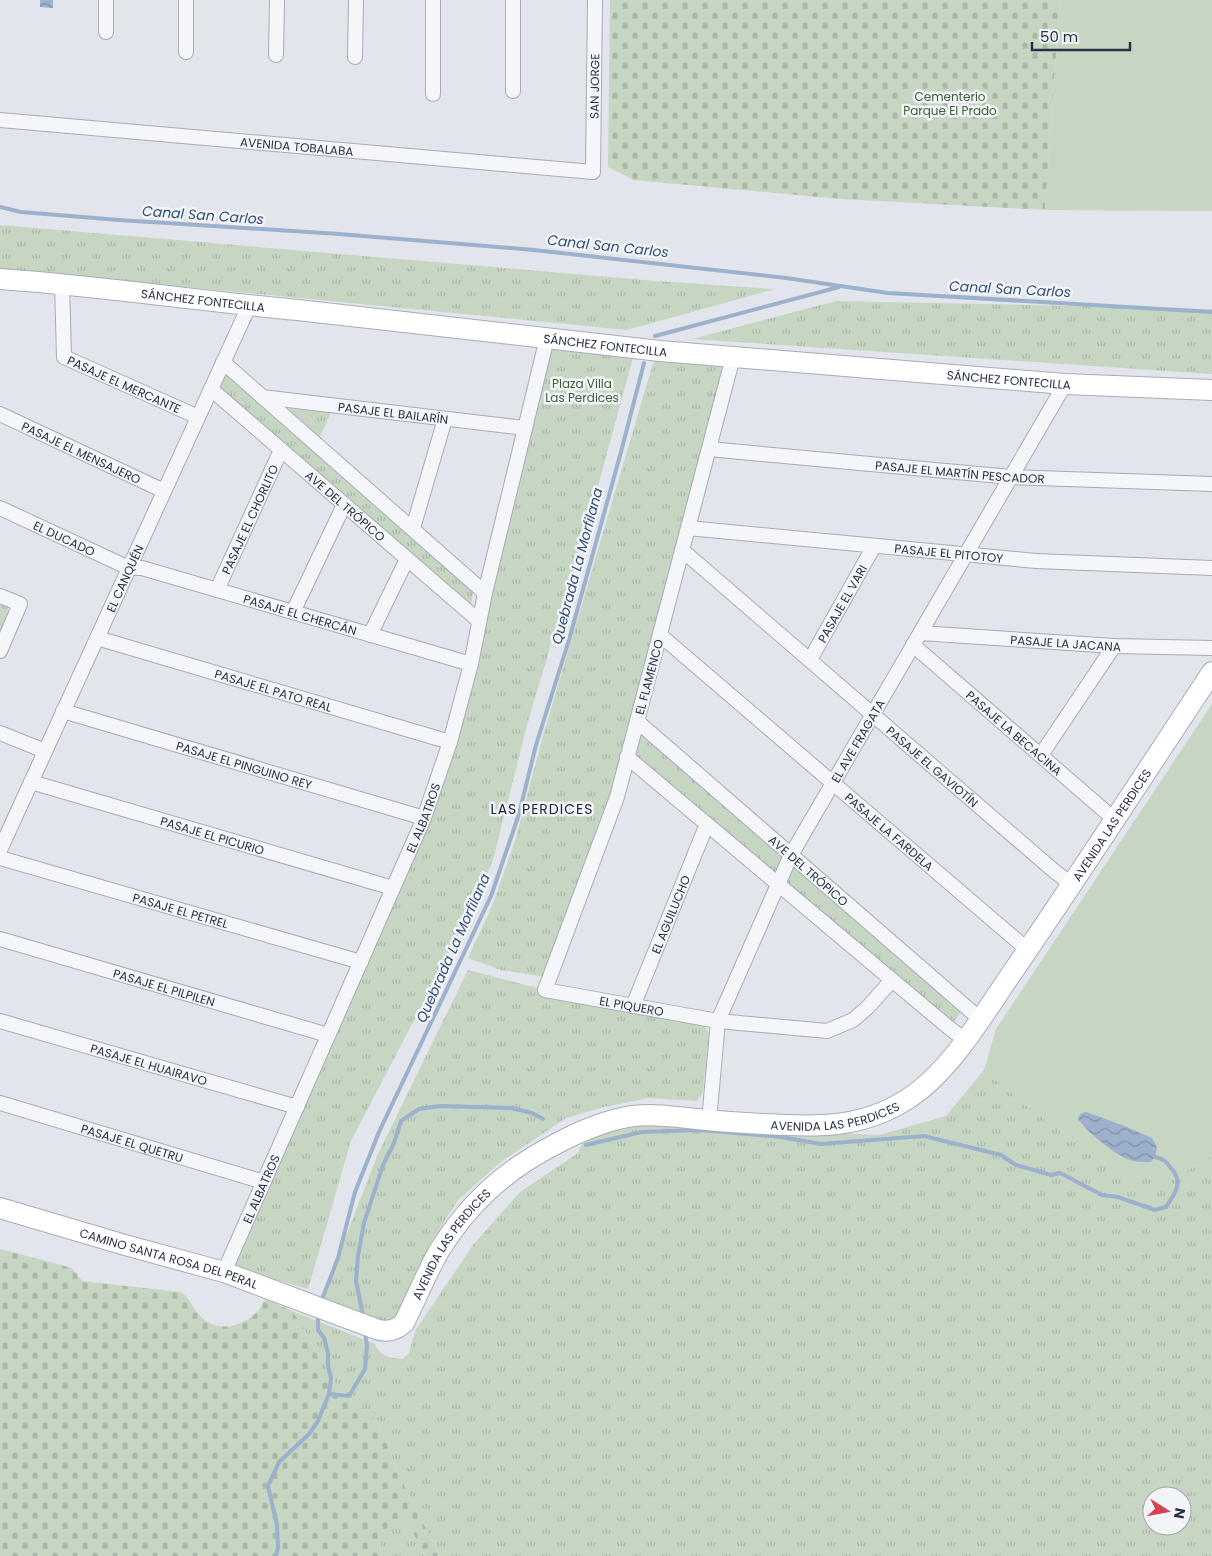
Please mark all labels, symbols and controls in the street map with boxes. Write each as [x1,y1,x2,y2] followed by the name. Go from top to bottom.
[1032,20,1130,52] scale bar
[1040,26,1078,47] text: 50 m
[585,53,603,119] street label: SAN JORGE
[903,88,997,119] park label: Cementerio Parque El Prado
[239,133,354,159] street label: AVENIDA TOBALABA
[141,201,265,229] water label: Canal San Carlos
[546,230,670,262] water label: Canal San Carlos
[948,276,1072,302] water label: Canal San Carlos
[140,284,266,315] street label: SÁNCHEZ FONTECILLA
[543,329,668,360] street label: SÁNCHEZ FONTECILLA
[65,351,184,417] street label: PASAJE EL MERCANTE
[946,366,1071,393] street label: SÁNCHEZ FONTECILLA
[545,375,619,406] park label: Plaza Villa Las Perdices
[337,398,449,427] street label: PASAJE EL BAILARÍN
[19,417,144,488] street label: PASAJE EL MENSAJERO
[874,456,1045,487] street label: PASAJE EL MARTÍN PESCADOR
[217,461,282,577] street label: PASAJE EL CHORLITO
[302,466,389,545] street label: AVE DEL TRÓPICO
[546,485,608,646] water label: Quebrada La Morfilana
[31,516,98,560] street label: EL DUCADO
[894,539,1004,566] street label: PASAJE EL PITOTOY
[102,542,147,615] street label: EL CANQUÉN
[813,561,871,645] street label: PASAJE EL VARI
[241,590,359,639] street label: PASAJE EL CHERCÁN
[1010,631,1121,655] street label: PASAJE LA JACANA
[631,637,667,717] street label: EL FLAMENCO
[213,665,334,715] street label: PASAJE EL PATO REAL
[963,686,1066,779] street label: PASAJE LA BECACINA
[827,696,888,785] street label: EL AVE FRAGATA
[883,722,982,811] street label: PASAJE EL GAVIOTÍN
[174,737,314,793] street label: PASAJE EL PINGUINO REY
[1068,765,1155,884] street label: AVENIDA LAS PERDICES
[401,781,444,855] street label: EL ALBATROS
[841,789,937,874] street label: PASAJE LA FARDELA
[491,799,593,819] district label: LAS PERDICES
[158,812,266,858] street label: PASAJE EL PICURIO
[765,831,852,910] street label: AVE DEL TRÓPICO
[411,870,495,1026] water label: Quebrada La Morfilana
[647,872,694,956] street label: EL AGUILUCHO
[131,888,230,932] street label: PASAJE EL PETREL
[111,964,217,1010] street label: PASAJE EL PILPILEN
[598,991,665,1020] street label: EL PIQUERO
[88,1039,209,1089] street label: PASAJE EL HUAIRAVO
[770,1097,902,1134] street label: AVENIDA LAS PERDICES
[79,1119,185,1166] street label: PASAJE EL QUETRU
[238,1152,283,1226] street label: EL ALBATROS
[408,1184,494,1302] street label: AVENIDA LAS PERDICES
[78,1224,260,1292] street label: CAMINO SANTA ROSA DEL PERAL
[1142,1486,1192,1536] north arrow
[1169,1506,1191,1521] text: N

